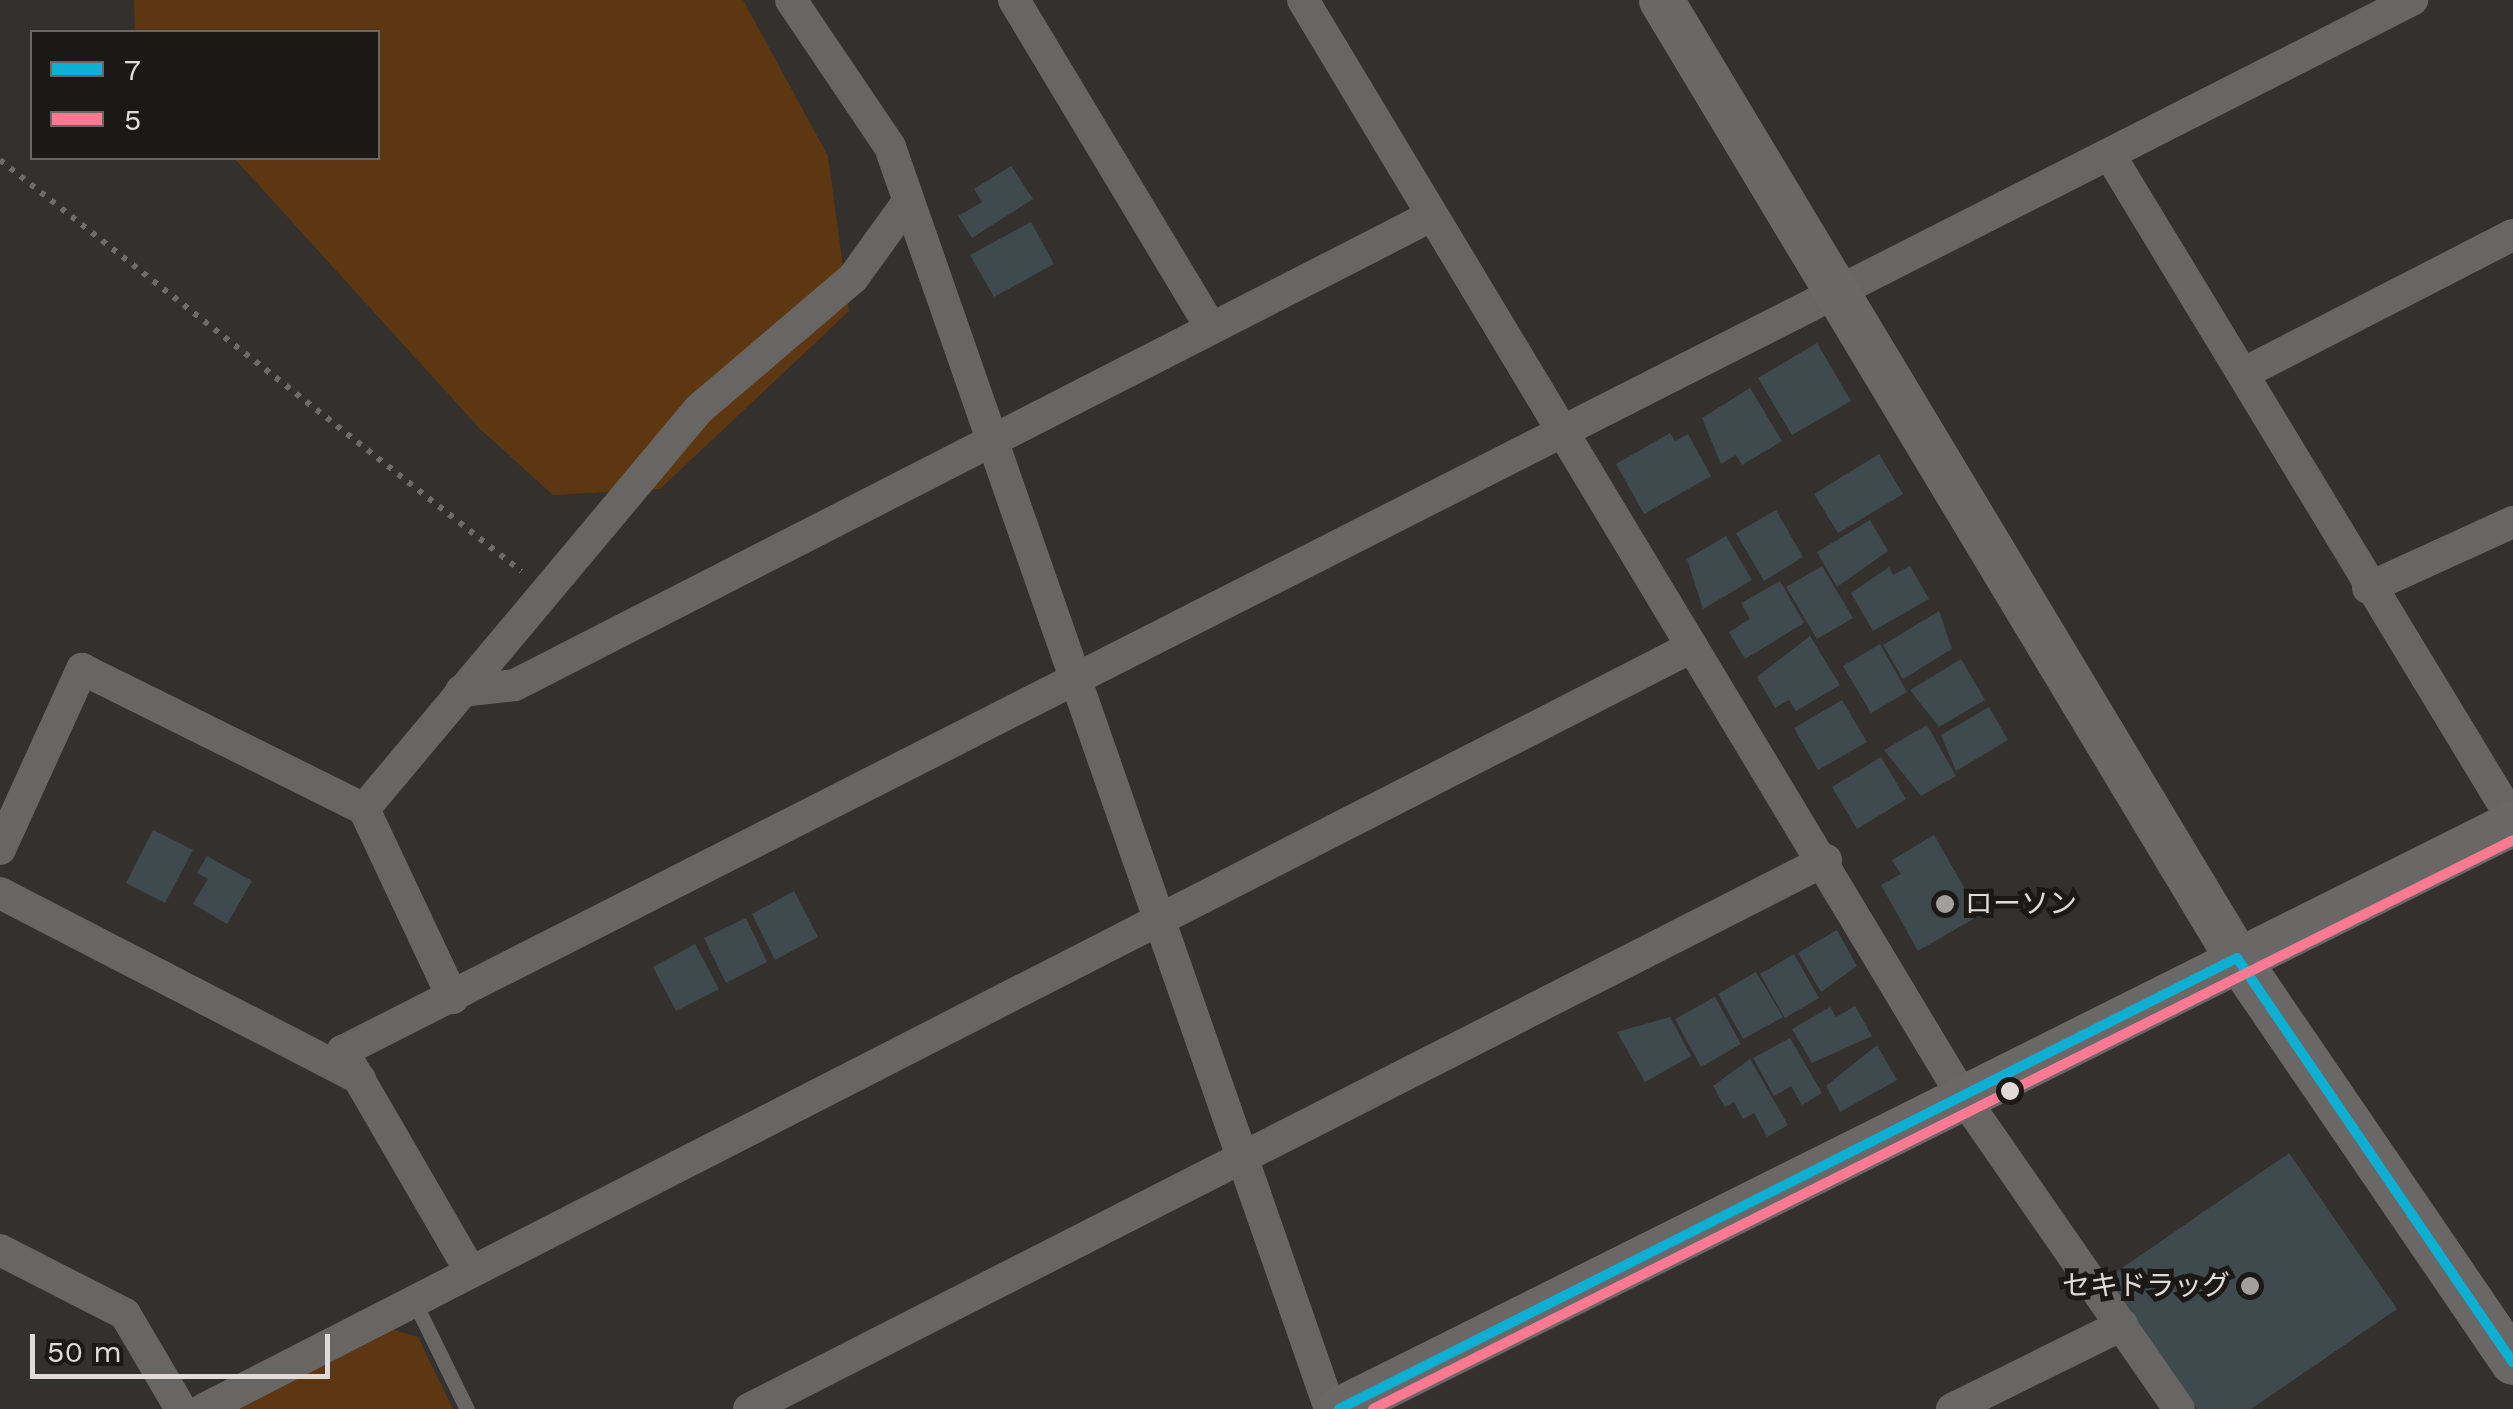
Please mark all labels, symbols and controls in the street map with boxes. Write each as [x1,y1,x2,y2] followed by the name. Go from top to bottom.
[30,30,380,160] legend
[124,52,141,87] text: 7
[124,102,141,137] text: 5
[1965,887,2077,921] place label: ローソン
[1934,893,1956,915] marker: ローソン
[2000,1081,2020,1101] unlabelled marker
[2062,1269,2230,1303] place label: セキドラッグ
[2239,1275,2261,1297] marker: セキドラッグ
[35,1314,335,1376] scale bar
[47,1334,122,1369] text: 50 m

